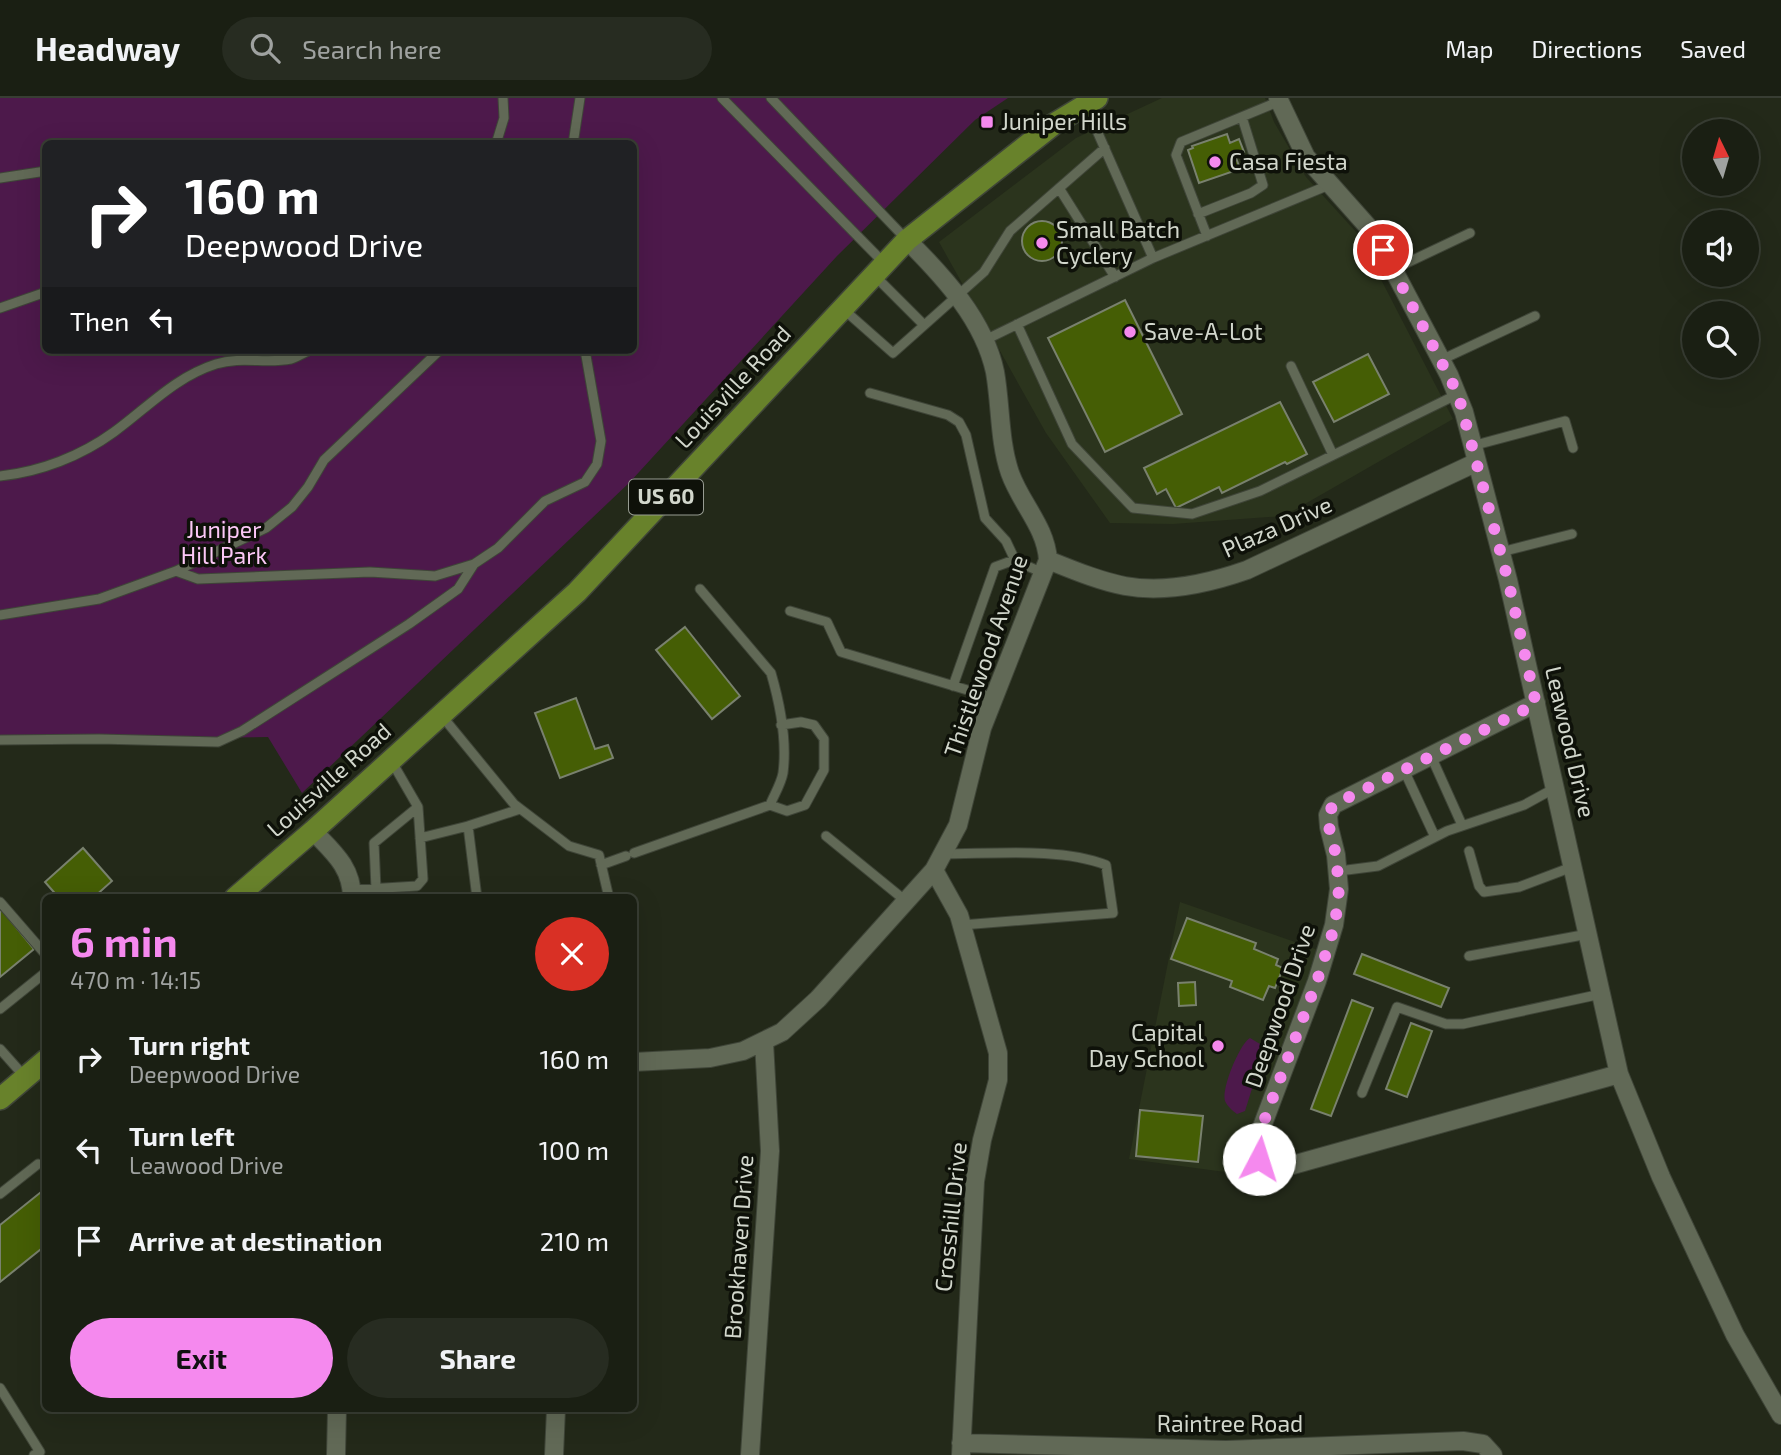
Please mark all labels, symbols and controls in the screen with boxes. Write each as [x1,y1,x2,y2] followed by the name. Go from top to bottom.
[222,17,712,80] search box
[35,28,180,68] text: Headway
[246,29,284,67] icon: search
[302,33,442,64] text: Search here
[1445,34,1493,63] text: Map
[1531,34,1642,63] text: Directions
[1680,34,1746,63] text: Saved
[1001,107,1127,135] place label: Juniper Hills
[979,114,995,130] marker: Juniper Hills
[1682,119,1759,196] north arrow
[1682,119,1759,378] map controls
[1229,147,1348,175] place label: Casa Fiesta
[1207,154,1223,170] marker: Casa Fiesta
[185,165,320,224] text: 160 m
[70,168,161,259] icon: right
[1682,210,1759,287] button: sound
[1056,215,1180,269] place label: Small Batch Cyclery
[1353,220,1413,280] pin
[185,225,423,263] text: Deepwood Drive
[1364,231,1402,269] icon: arrive
[1034,235,1050,251] marker: Small Batch Cyclery
[143,301,181,339] icon: left
[1682,301,1759,378] button: search
[70,305,129,336] text: Then
[1144,317,1263,345] place label: Save-A-Lot
[668,319,796,453] street label: Louisville Road
[1122,324,1138,340] marker: Save-A-Lot
[629,480,703,514] road number: US 60
[1217,489,1336,563] street label: Plaza Drive
[181,515,267,569] park label: Juniper Hill Park
[937,551,1033,760] street label: Thistlewood Avenue
[1540,663,1602,820] street label: Leawood Drive
[261,716,396,842] street label: Louisville Road
[70,915,178,965] text: 6 min
[535,917,609,991] button: close
[1238,920,1320,1091] street label: Deepwood Drive
[70,966,201,994] text: 470 m · 14:15
[1089,1018,1204,1072] place label: Capital Day School
[129,1029,250,1060] text: Turn right
[1210,1038,1226,1054] marker: Capital Day School
[70,1040,108,1078] icon: right
[540,1043,609,1074] text: 160 m
[129,1060,300,1088] text: Deepwood Drive
[129,1120,235,1151] text: Turn left
[1222,1122,1296,1196] position arrow
[70,1131,108,1169] icon: left
[539,1134,609,1165] text: 100 m
[928,1141,972,1293] street label: Crosshill Drive
[129,1151,284,1179] text: Leawood Drive
[718,1154,758,1340] street label: Brookhaven Drive
[70,1222,108,1260] icon: arrive
[129,1225,382,1256] text: Arrive at destination
[540,1225,609,1256] text: 210 m
[70,1318,333,1398] button: Exit
[347,1318,609,1398] button: Share
[1157,1409,1303,1437] street label: Raintree Road

